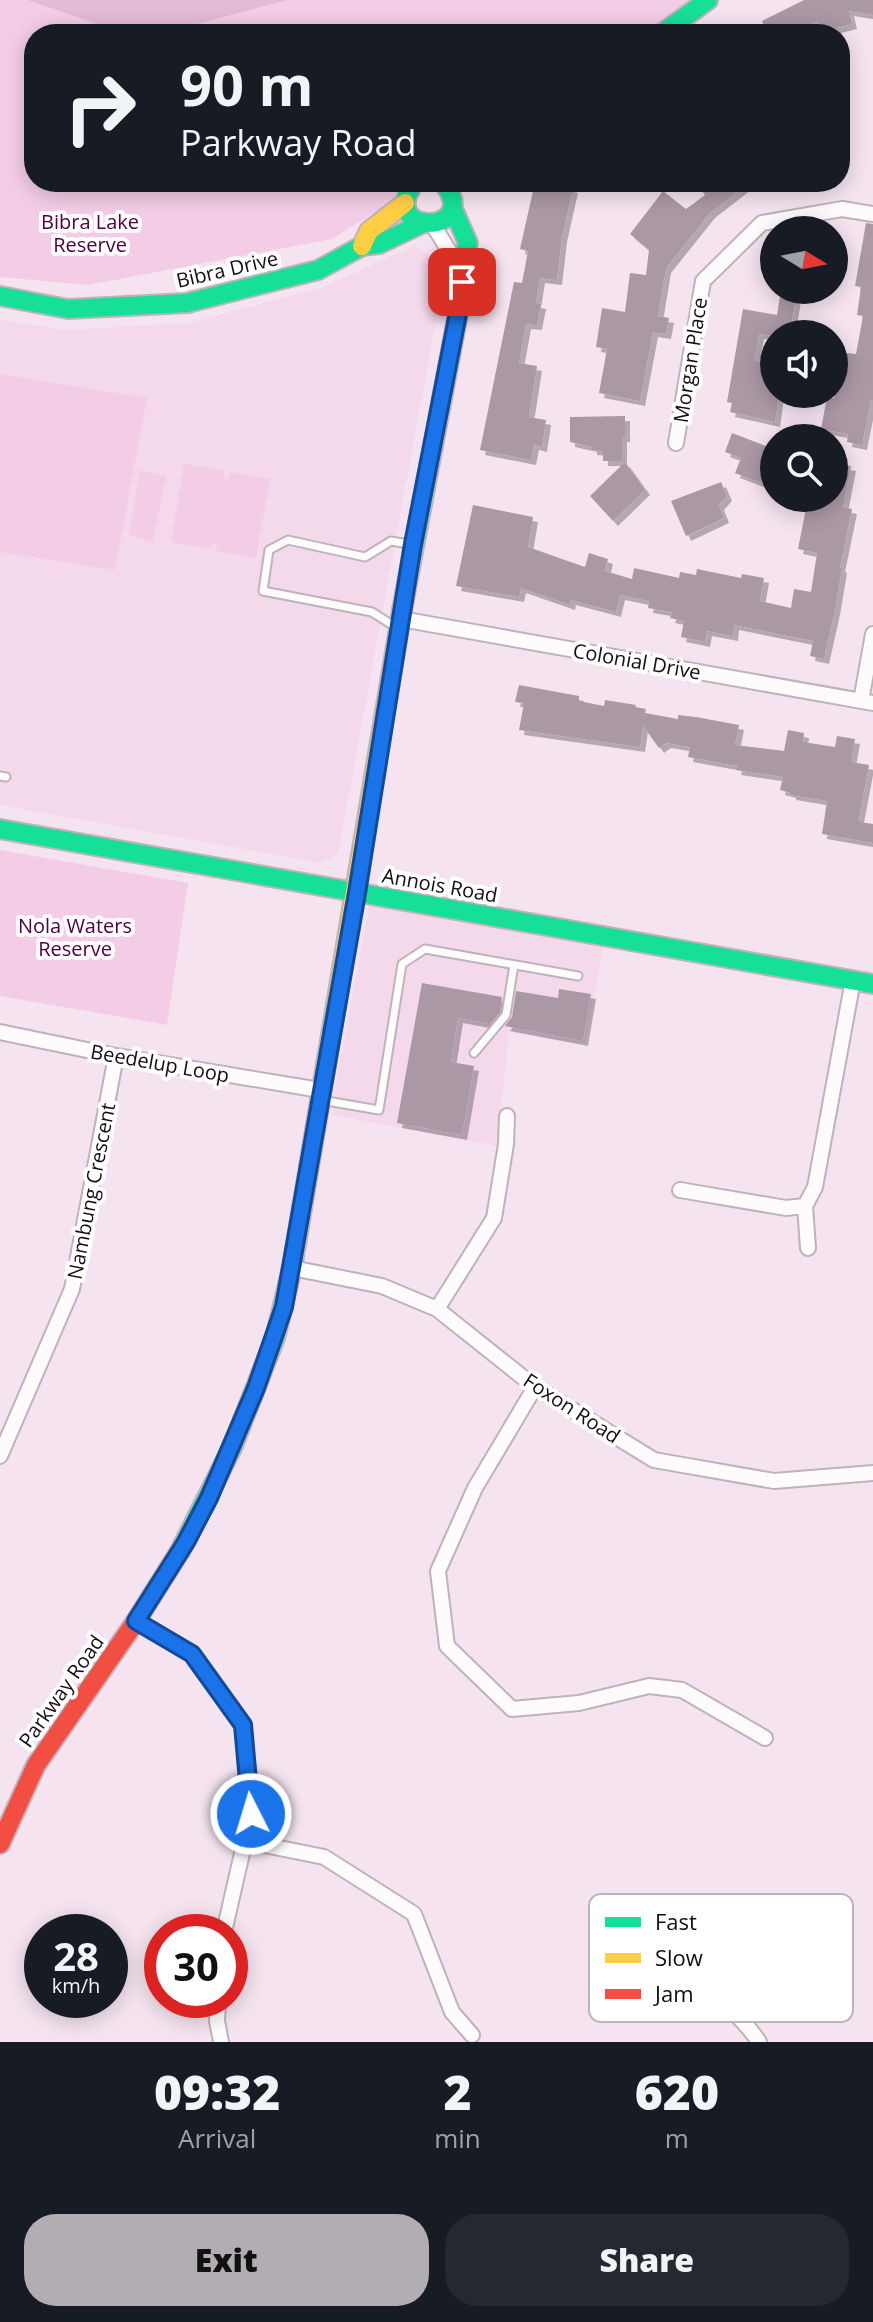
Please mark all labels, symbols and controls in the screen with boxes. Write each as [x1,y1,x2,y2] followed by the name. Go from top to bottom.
[180,46,314,122] text: 90 m
[48,56,152,160] icon: right
[180,118,416,167] text: Parkway Road
[41,208,139,258] park label: Bibra Lake Reserve
[760,216,848,304] north arrow
[760,216,848,512] map controls
[173,244,281,294] street label: Bibra Drive
[428,248,496,316] pin
[440,260,484,304] icon: arrive
[667,295,713,425] street label: Morgan Place
[760,320,848,408] button: sound
[760,424,848,512] button: search
[571,636,703,686] street label: Colonial Drive
[380,862,500,908] street label: Annois Road
[18,912,132,962] park label: Nola Waters Reserve
[89,1038,231,1088] street label: Beedelup Loop
[61,1100,121,1282] street label: Nambung Crescent
[519,1367,625,1449] street label: Foxon Road
[12,1629,110,1753] street label: Parkway Road
[209,1772,293,1856] position arrow
[589,1894,853,2022] legend
[655,1906,697,1936] text: Fast
[144,1914,248,2018] speed limit sign: 30
[53,1928,99,1983] text: 28
[655,1942,703,1972] text: Slow
[52,1972,100,1999] text: km/h
[653,1978,694,2008] text: Jam
[154,2059,280,2124] text: 09:32
[443,2059,472,2124] text: 2
[635,2059,719,2124] text: 620
[178,2120,256,2156] text: Arrival
[434,2120,481,2156] text: min
[665,2120,689,2156] text: m
[24,2214,429,2306] button: Exit
[445,2214,849,2306] button: Share

